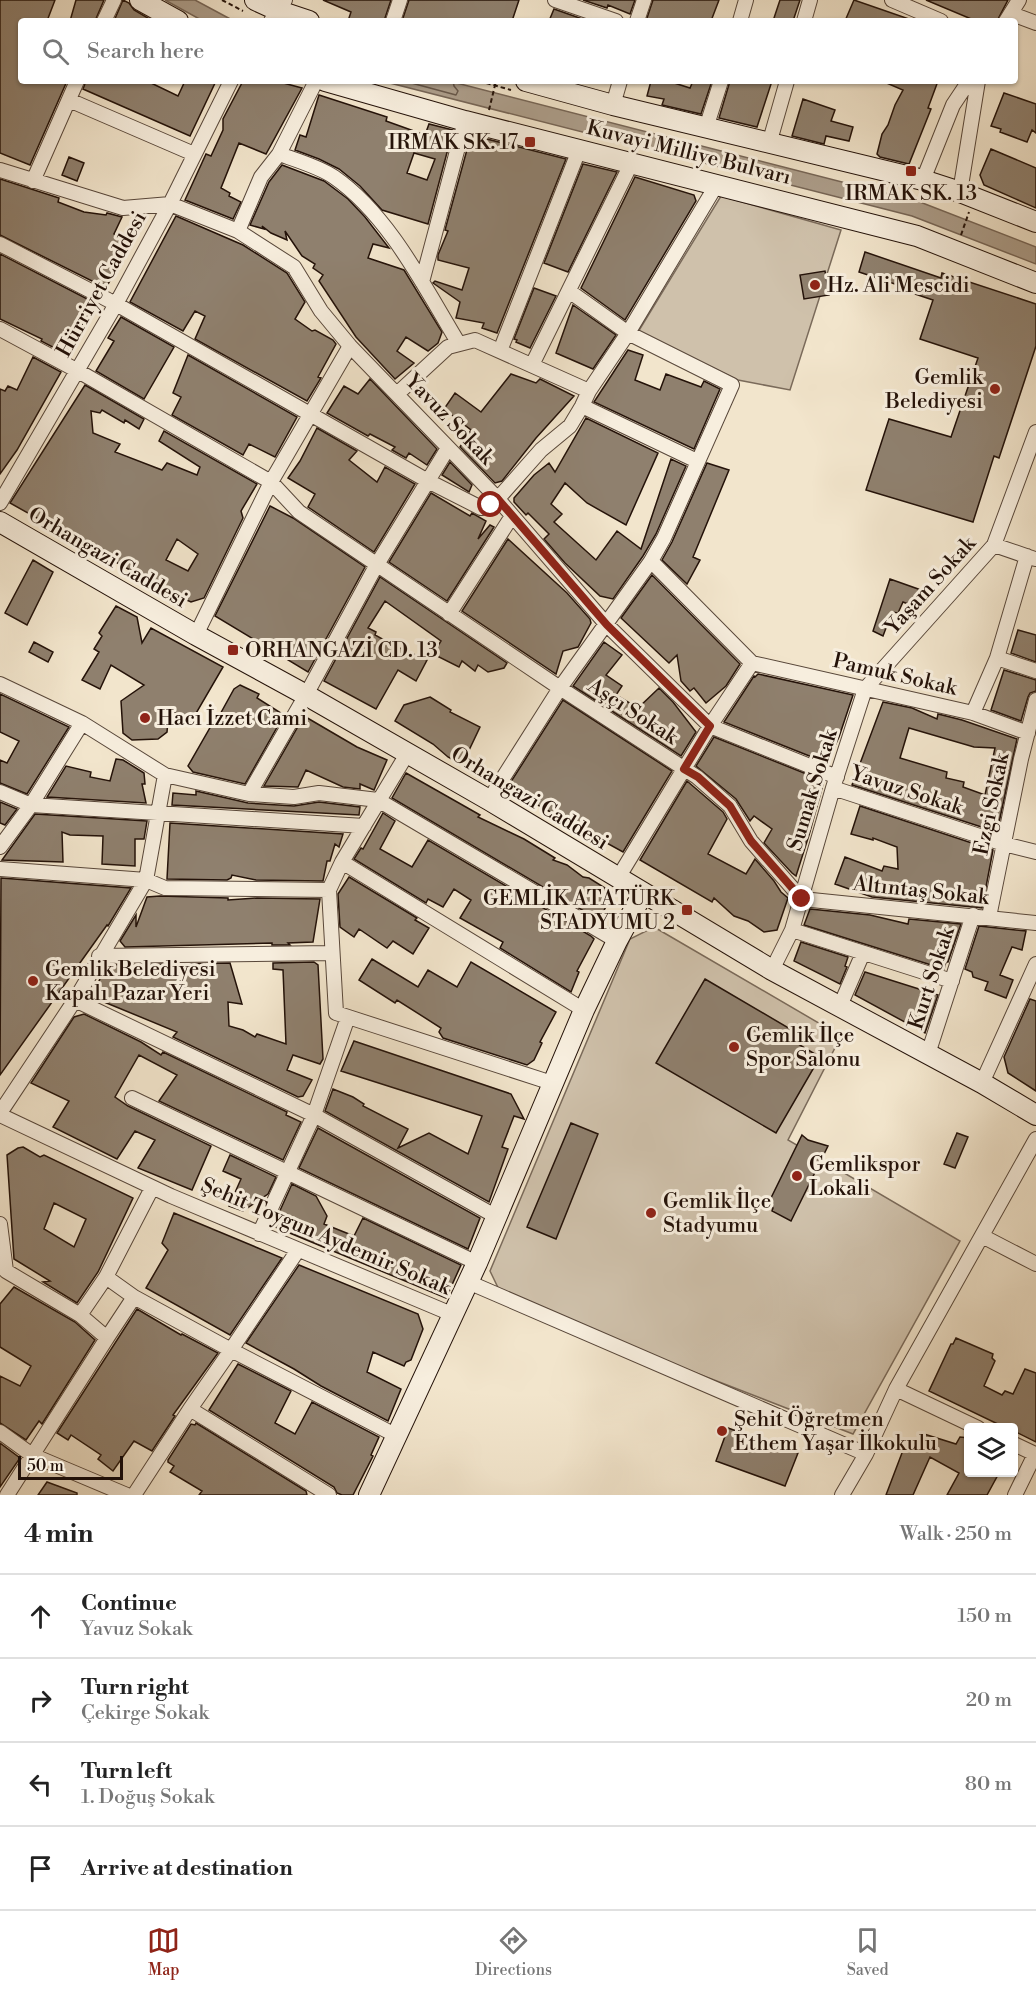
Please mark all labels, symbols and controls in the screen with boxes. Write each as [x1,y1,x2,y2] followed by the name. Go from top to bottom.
[18,18,1018,84] search box
[39,35,72,68] icon: search
[87,38,204,65] text: Search here
[584,115,794,191] street label: Kuvayi Milliye Bulvarı
[388,130,518,156] place label: IRMAK SK. 17
[523,135,537,149] marker: IRMAK SK. 17
[904,164,918,178] marker: IRMAK SK. 13
[845,181,977,207] place label: IRMAK SK. 13
[51,207,153,362] street label: Hürriyet Caddesi
[827,273,970,299] place label: Hz. Ali Mescidi
[808,278,822,292] marker: Hz. Ali Mescidi
[884,365,984,415] place label: Gemlik Belediyesi
[399,368,500,472] street label: Yavuz Sokak
[988,382,1002,396] marker: Gemlik Belediyesi
[477,491,503,517] route start
[23,502,192,614] street label: Orhangazi Caddesi
[879,531,982,641] street label: Yaşam Sokak
[245,636,438,664] place label: ORHANGAZİ CD. 13
[226,643,240,657] marker: ORHANGAZİ CD. 13
[830,648,960,702] street label: Pamuk Sokak
[582,672,683,751] street label: Aşçı Sokak
[157,704,307,732] place label: Hacı İzzet Cami
[138,711,152,725] marker: Hacı İzzet Cami
[782,726,844,854] street label: Sumak Sokak
[446,742,613,856] street label: Orhangazi Caddesi
[968,750,1016,858] street label: Ezgi Sokak
[846,760,967,822] street label: Yavuz Sokak
[851,871,991,911] street label: Altıntaş Sokak
[483,884,677,936] place label: GEMLİK ATATÜRK STADYUMU 2
[788,885,814,911] route end
[680,903,694,917] marker: GEMLİK ATATÜRK STADYUMU 2
[903,923,961,1033] street label: Kurt Sokak
[45,957,216,1007] place label: Gemlik Belediyesi Kapalı Pazar Yeri
[26,974,40,988] marker: Gemlik Belediyesi Kapalı Pazar Yeri
[746,1021,861,1073] place label: Gemlik İlçe Spor Salonu
[727,1040,741,1054] marker: Gemlik İlçe Spor Salonu
[809,1152,921,1202] place label: Gemlikspor Lokali
[790,1169,804,1183] marker: Gemlikspor Lokali
[197,1172,455,1302] street label: Şehit Toygun Aydemir Sokak
[663,1187,771,1239] place label: Gemlik İlçe Stadyumu
[644,1206,658,1220] marker: Gemlik İlçe Stadyumu
[734,1405,937,1457] place label: Şehit Öğretmen Ethem Yaşar İlkokulu
[964,1423,1018,1477] map controls
[964,1423,1018,1477] button: layers
[715,1424,729,1438] marker: Şehit Öğretmen Ethem Yaşar İlkokulu
[18,1453,123,1480] scale bar
[27,1456,64,1476] text: 50 m
[24,1518,94,1550] text: 4 min
[900,1522,1012,1547] text: Walk · 250 m
[81,1590,177,1617] text: Continue
[24,1600,57,1633] icon: ahead
[957,1604,1012,1629] text: 150 m
[81,1617,193,1642] text: Yavuz Sokak
[81,1674,189,1701] text: Turn right
[24,1684,57,1717] icon: right
[966,1688,1012,1713] text: 20 m
[81,1701,209,1726] text: Çekirge Sokak
[81,1758,172,1785] text: Turn left
[24,1768,57,1801] icon: left
[965,1772,1012,1797] text: 80 m
[81,1785,214,1810] text: 1. Doğuş Sokak
[24,1852,57,1885] icon: arrive
[81,1855,293,1882] text: Arrive at destination
[147,1924,180,1980] tab: Map
[475,1924,552,1980] tab: Directions
[847,1924,889,1980] tab: Saved

